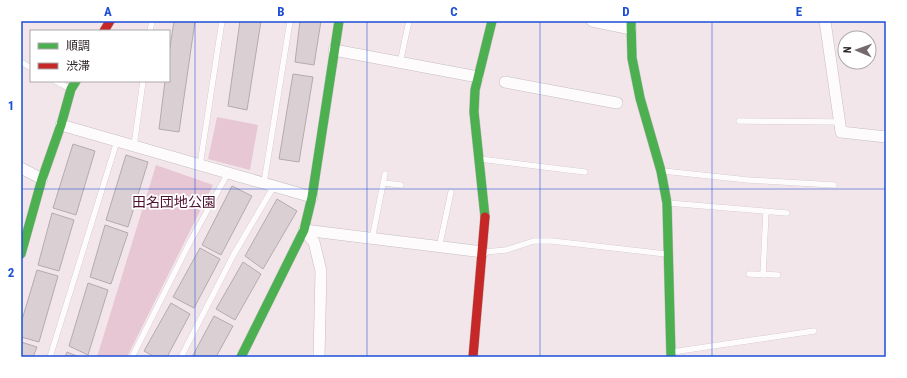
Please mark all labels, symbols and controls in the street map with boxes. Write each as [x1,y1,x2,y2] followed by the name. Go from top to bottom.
[104,4,112,19] text: A
[277,4,285,19] text: B
[450,4,458,19] text: C
[622,4,630,19] text: D
[796,4,803,19] text: E
[30,30,170,82] legend
[837,30,877,70] north arrow
[66,39,90,53] text: 順調
[841,46,854,53] text: N
[66,59,90,73] text: 渋滞
[8,98,14,113] text: 1
[132,194,216,210] park label: 田名団地公園
[8,265,15,280] text: 2

